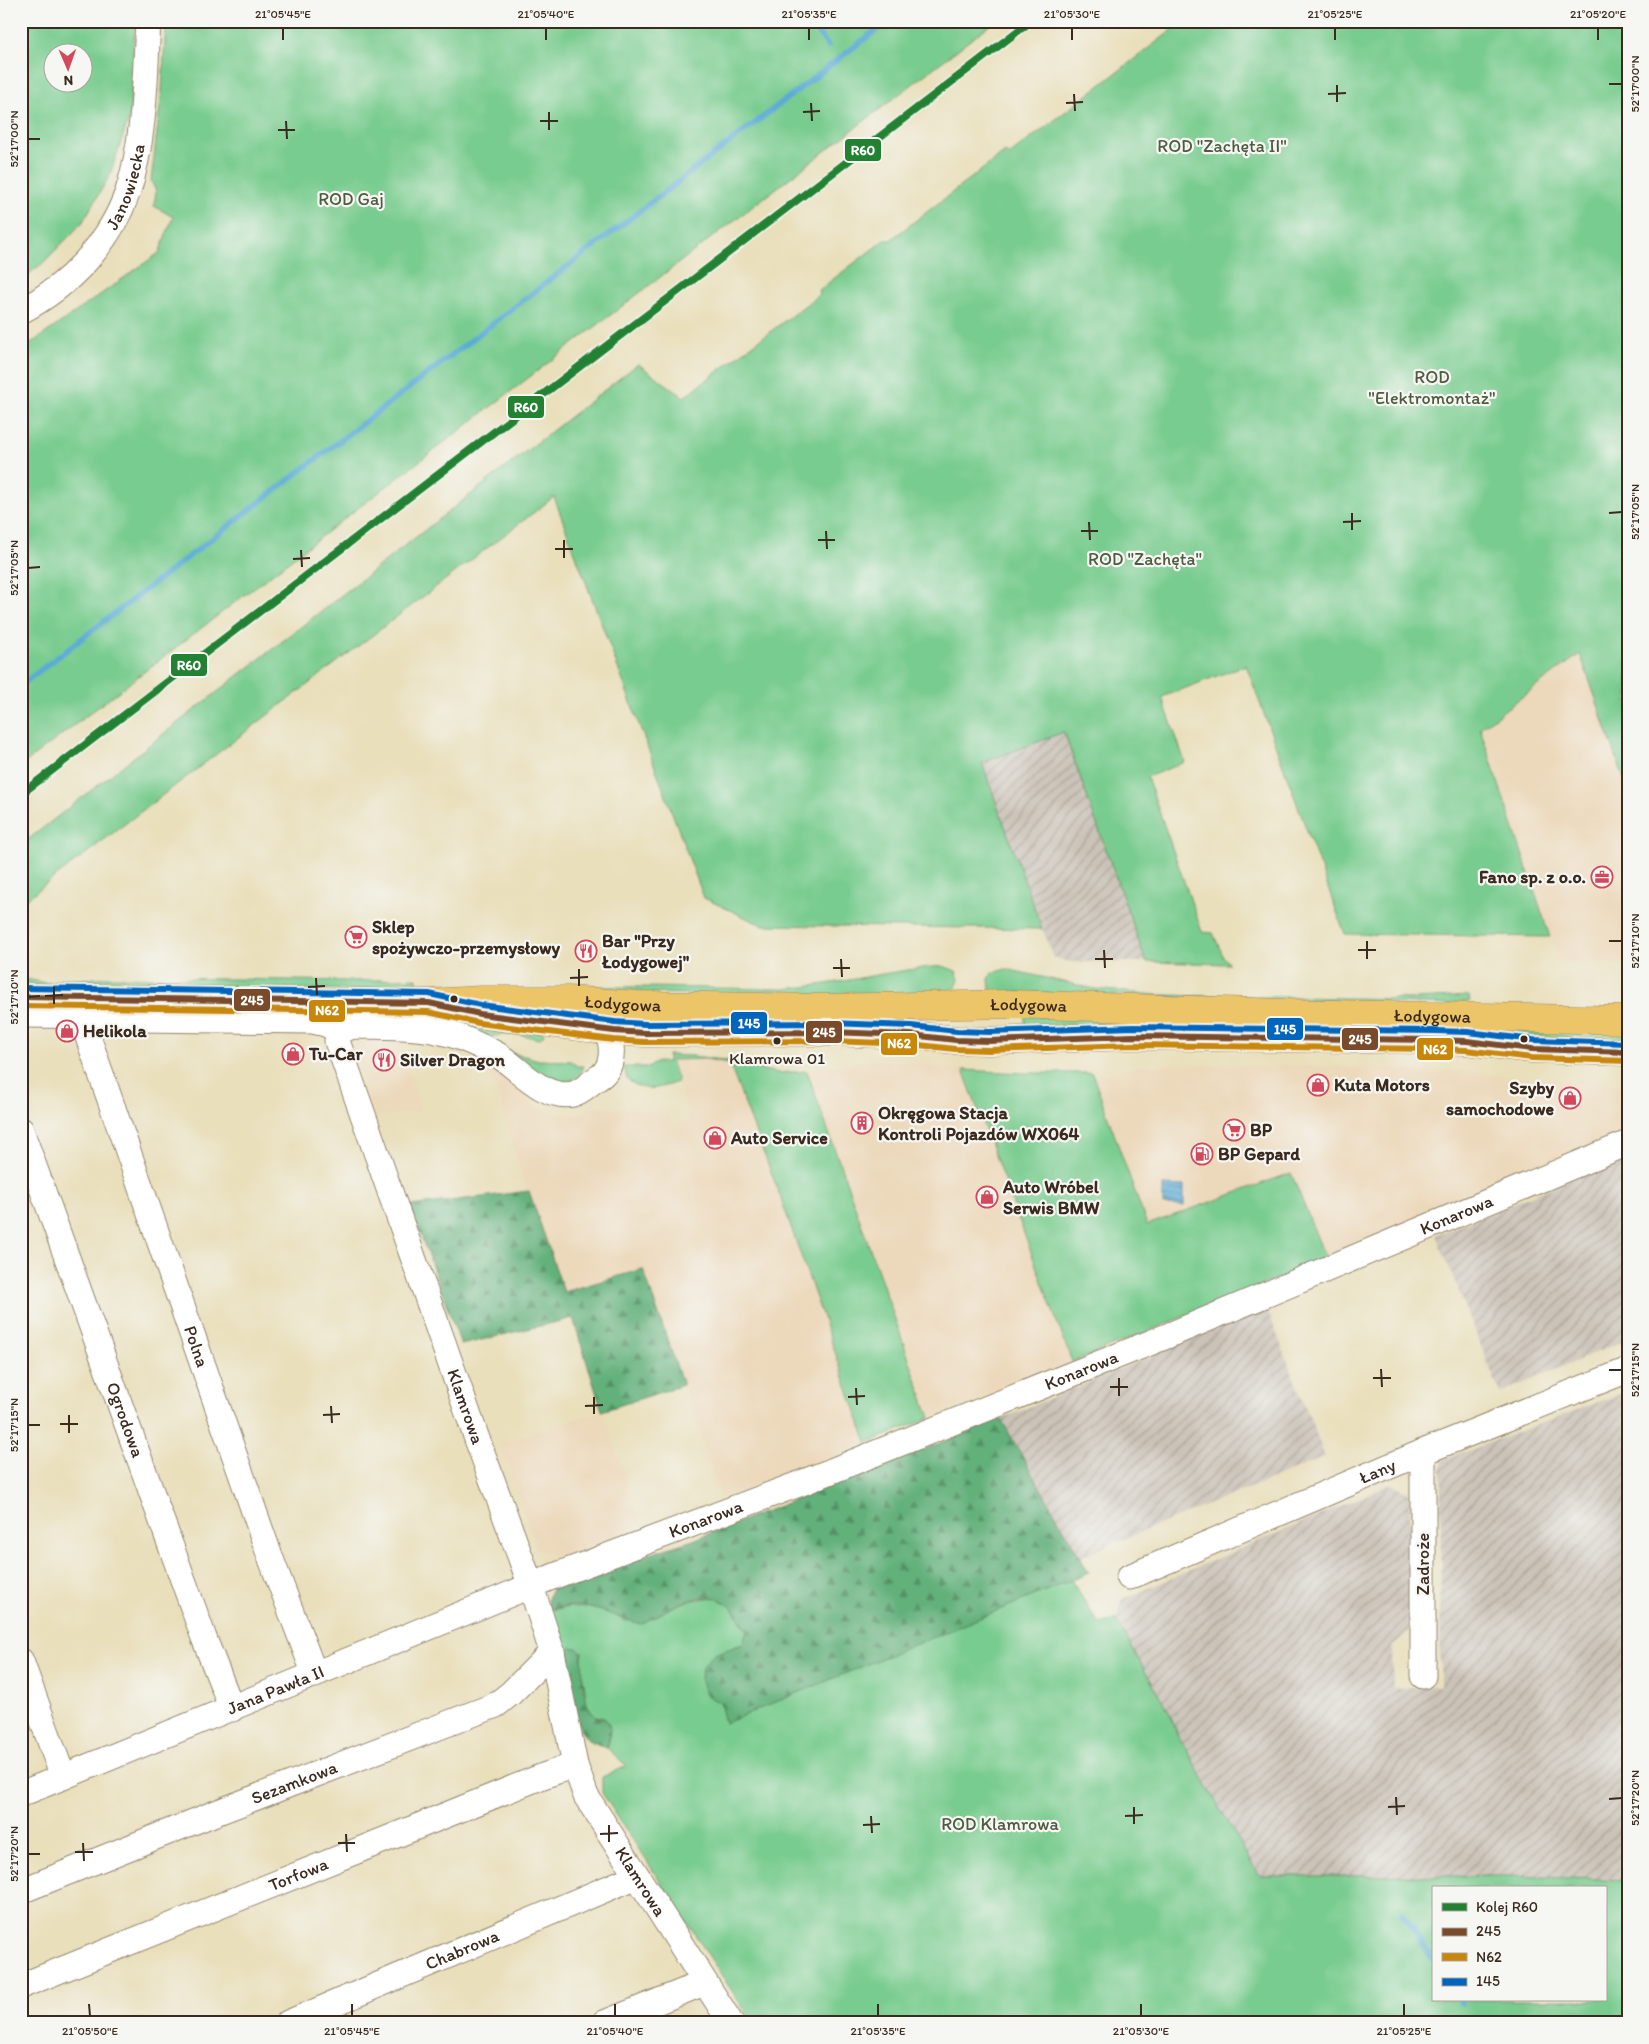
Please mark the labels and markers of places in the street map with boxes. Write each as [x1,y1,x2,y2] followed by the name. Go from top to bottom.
[1590,865,1614,889] office icon: Fano sp. z o.o.
[1479,866,1586,888] place label: Fano sp. z o.o.
[372,916,561,959] place label: Sklep spożywczo-przemysłowy
[344,925,368,949] supermarket icon: Sklep spożywczo-przemysłowy
[601,930,690,973] place label: Bar "Przy Łodygowej"
[574,939,598,963] restaurant icon: Bar "Przy Łodygowej"
[449,994,459,1004] unlabelled marker
[55,1019,79,1043] shop icon: Helikola
[83,1020,147,1042] place label: Helikola
[1519,1034,1529,1044] unlabelled marker
[772,1036,782,1046] marker: Klamrowa 01
[281,1042,305,1066] shop icon: Tu-Car
[308,1043,363,1065] place label: Tu-Car
[372,1048,396,1072] restaurant icon: Silver Dragon
[729,1048,825,1068] place label: Klamrowa 01
[400,1049,506,1071] place label: Silver Dragon
[1306,1073,1330,1097] shop icon: Kuta Motors
[1334,1074,1430,1096] place label: Kuta Motors
[1446,1077,1555,1120] place label: Szyby samochodowe
[1558,1086,1582,1110] shop icon: Szyby samochodowe
[878,1102,1080,1145] place label: Okręgowa Stacja Kontroli Pojazdów WX064
[850,1111,874,1135] building icon: Okręgowa Stacja Kontroli Pojazdów WX064
[1222,1118,1246,1142] supermarket icon: BP
[1250,1119,1273,1141] place label: BP
[703,1126,727,1150] shop icon: Auto Service
[730,1127,828,1149] place label: Auto Service
[1190,1142,1214,1166] fuel station icon: BP Gepard
[1218,1143,1300,1165] place label: BP Gepard
[1002,1176,1100,1219] place label: Auto Wróbel Serwis BMW
[975,1185,999,1209] shop icon: Auto Wróbel Serwis BMW

